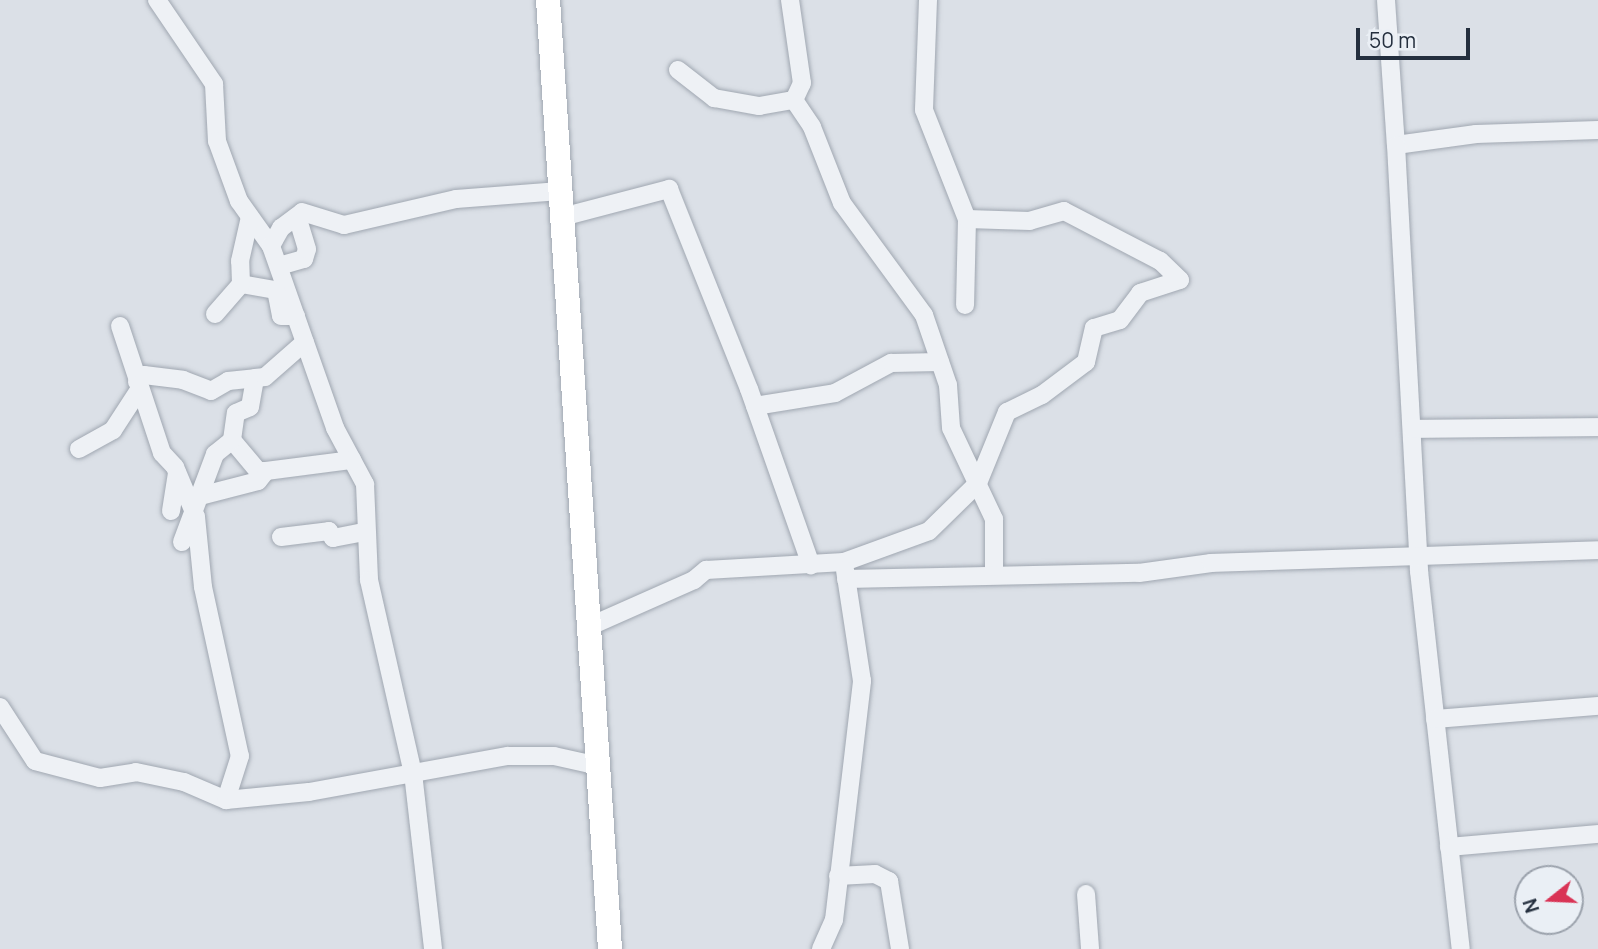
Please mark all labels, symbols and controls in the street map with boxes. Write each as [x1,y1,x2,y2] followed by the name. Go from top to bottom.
[1360,14,1474,58] scale bar
[1369,26,1416,54] text: 50 m
[1514,865,1584,935] north arrow
[1516,895,1545,916] text: N

